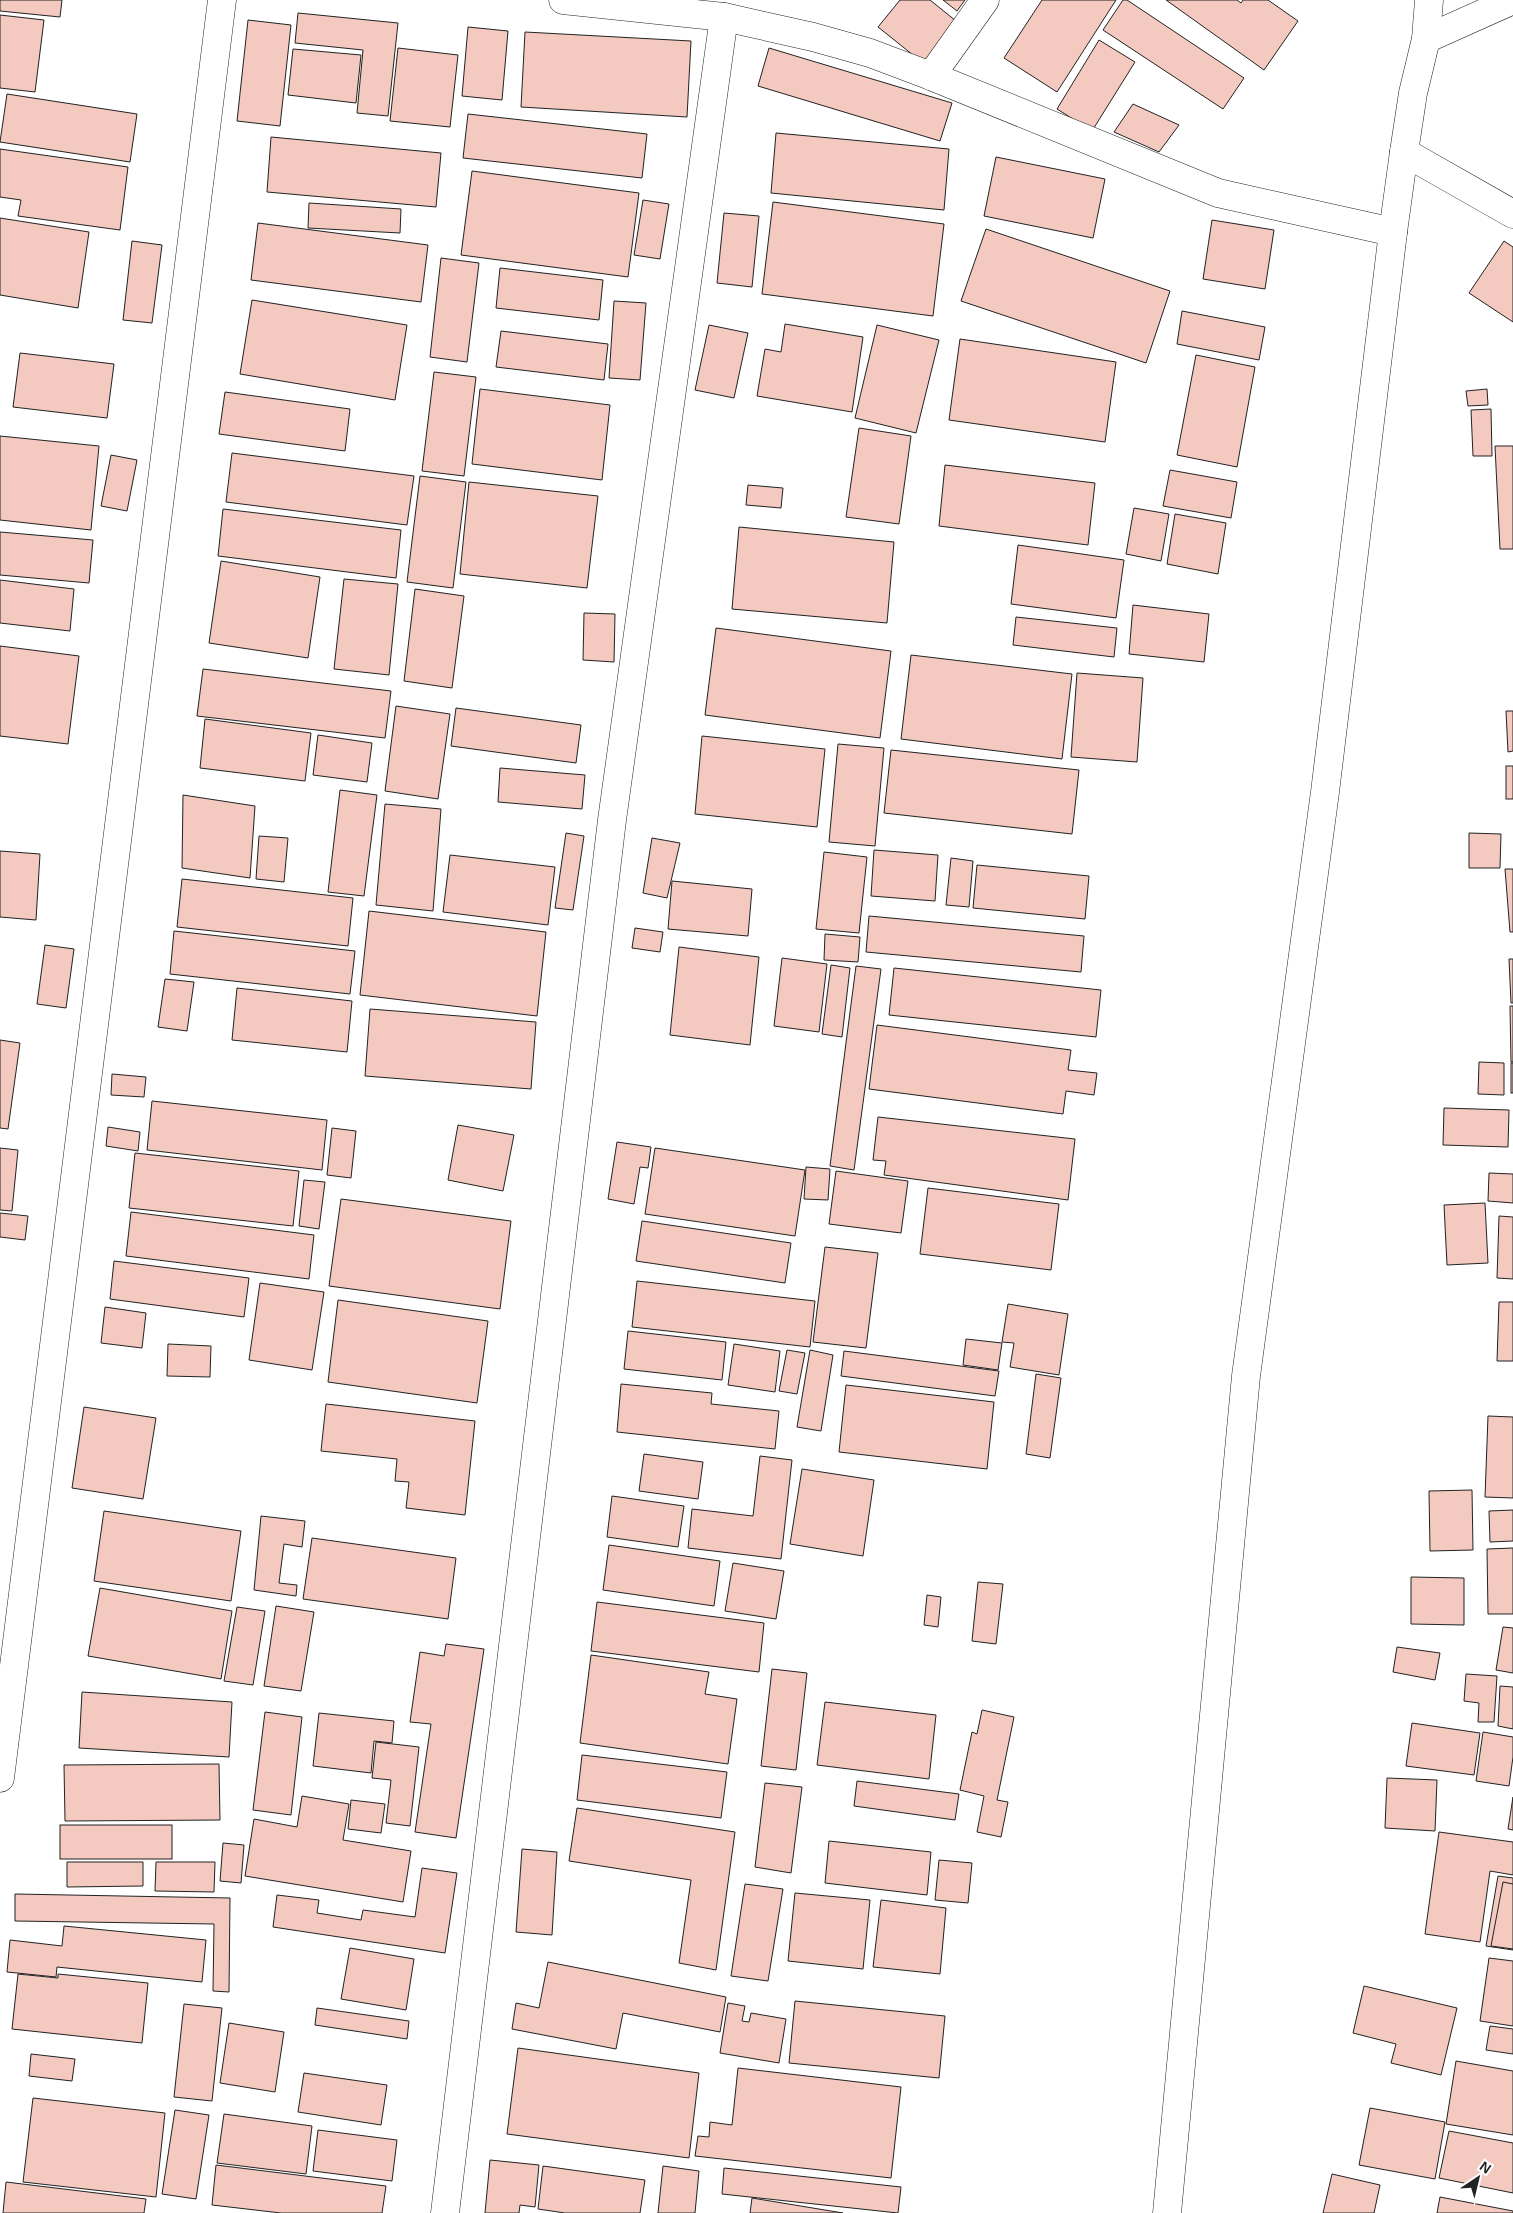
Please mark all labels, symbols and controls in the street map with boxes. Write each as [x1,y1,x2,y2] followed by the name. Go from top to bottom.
[1453,2153,1503,2203] north arrow
[1477,2158,1494,2177] text: N

